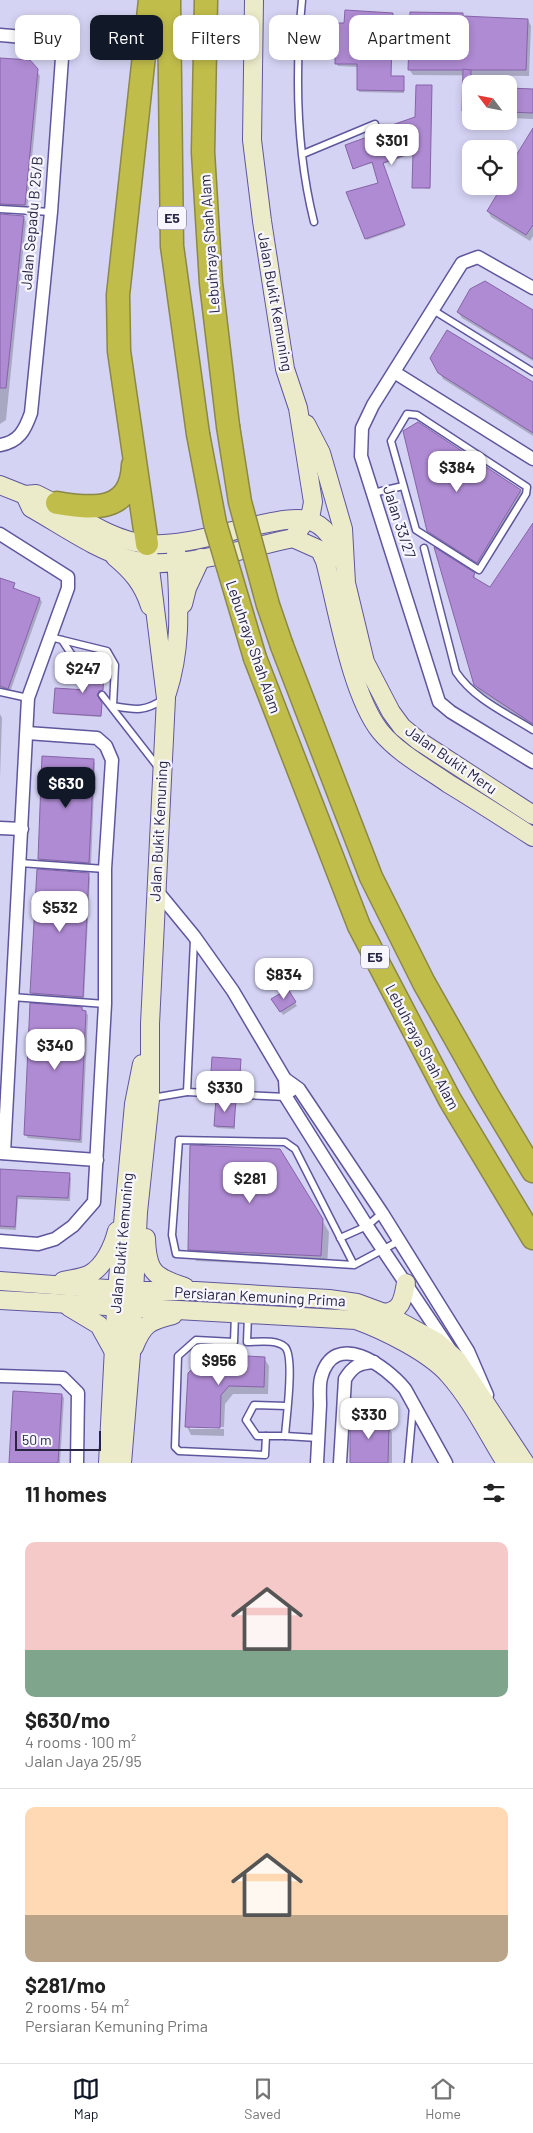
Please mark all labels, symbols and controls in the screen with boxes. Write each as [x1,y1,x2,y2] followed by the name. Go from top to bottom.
[15,15,80,60] chip: Buy
[90,15,163,60] chip: Rent
[173,15,259,60] chip: Filters
[269,15,339,60] chip: New
[349,15,469,60] chip: Apartment
[462,75,518,130] north arrow
[462,75,517,195] map controls
[362,124,422,166] pin: $301
[376,130,408,149] text: $301
[462,140,517,195] button: locate
[16,155,46,290] street label: Jalan Sepadu B 25/B
[195,174,223,314] street label: Lebuhraya Shah Alam
[158,207,186,230] road number: E5
[255,231,297,373] street label: Jalan Bukit Kemuning
[427,450,487,493] pin: $384
[439,457,475,476] text: $384
[380,483,420,560] street label: Jalan 33/27
[223,578,285,716] street label: Lebuhraya Shah Alam
[53,652,113,694] pin: $247
[66,658,100,677] text: $247
[402,721,501,797] street label: Jalan Bukit Meru
[145,760,171,902] street label: Jalan Bukit Kemuning
[36,766,96,809] pin: $630
[48,773,84,792] text: $630
[30,890,90,933] pin: $532
[42,897,78,916] text: $532
[361,946,389,969] road number: E5
[254,958,314,1000] pin: $834
[266,964,302,983] text: $834
[382,981,464,1112] street label: Lebuhraya Shah Alam
[25,1028,85,1071] pin: $340
[37,1035,73,1054] text: $340
[195,1070,255,1113] pin: $330
[207,1077,243,1096] text: $330
[220,1162,280,1204] pin: $281
[234,1168,266,1187] text: $281
[106,1172,136,1314] street label: Jalan Bukit Kemuning
[174,1283,346,1309] street label: Persiaran Kemuning Prima
[189,1344,249,1386] pin: $956
[202,1350,236,1369] text: $956
[339,1398,399,1440] pin: $330
[351,1404,387,1423] text: $330
[15,1428,101,1451] scale bar
[22,1431,51,1448] text: 50 m
[480,1479,508,1507] icon: filters
[25,1481,107,1506] text: 11 homes
[222,1574,312,1664] icon: home
[25,1707,110,1732] text: $630/mo
[25,1732,136,1751] text: 4 rooms · 100 m²
[25,1751,142,1770] text: Jalan Jaya 25/95
[222,1840,312,1930] icon: home
[25,1972,106,1997] text: $281/mo
[25,1997,129,2016] text: 2 rooms · 54 m²
[25,2016,208,2035] text: Persiaran Kemuning Prima
[72,2075,100,2122] tab: Map
[244,2075,281,2122] tab: Saved
[425,2075,461,2122] tab: Home

